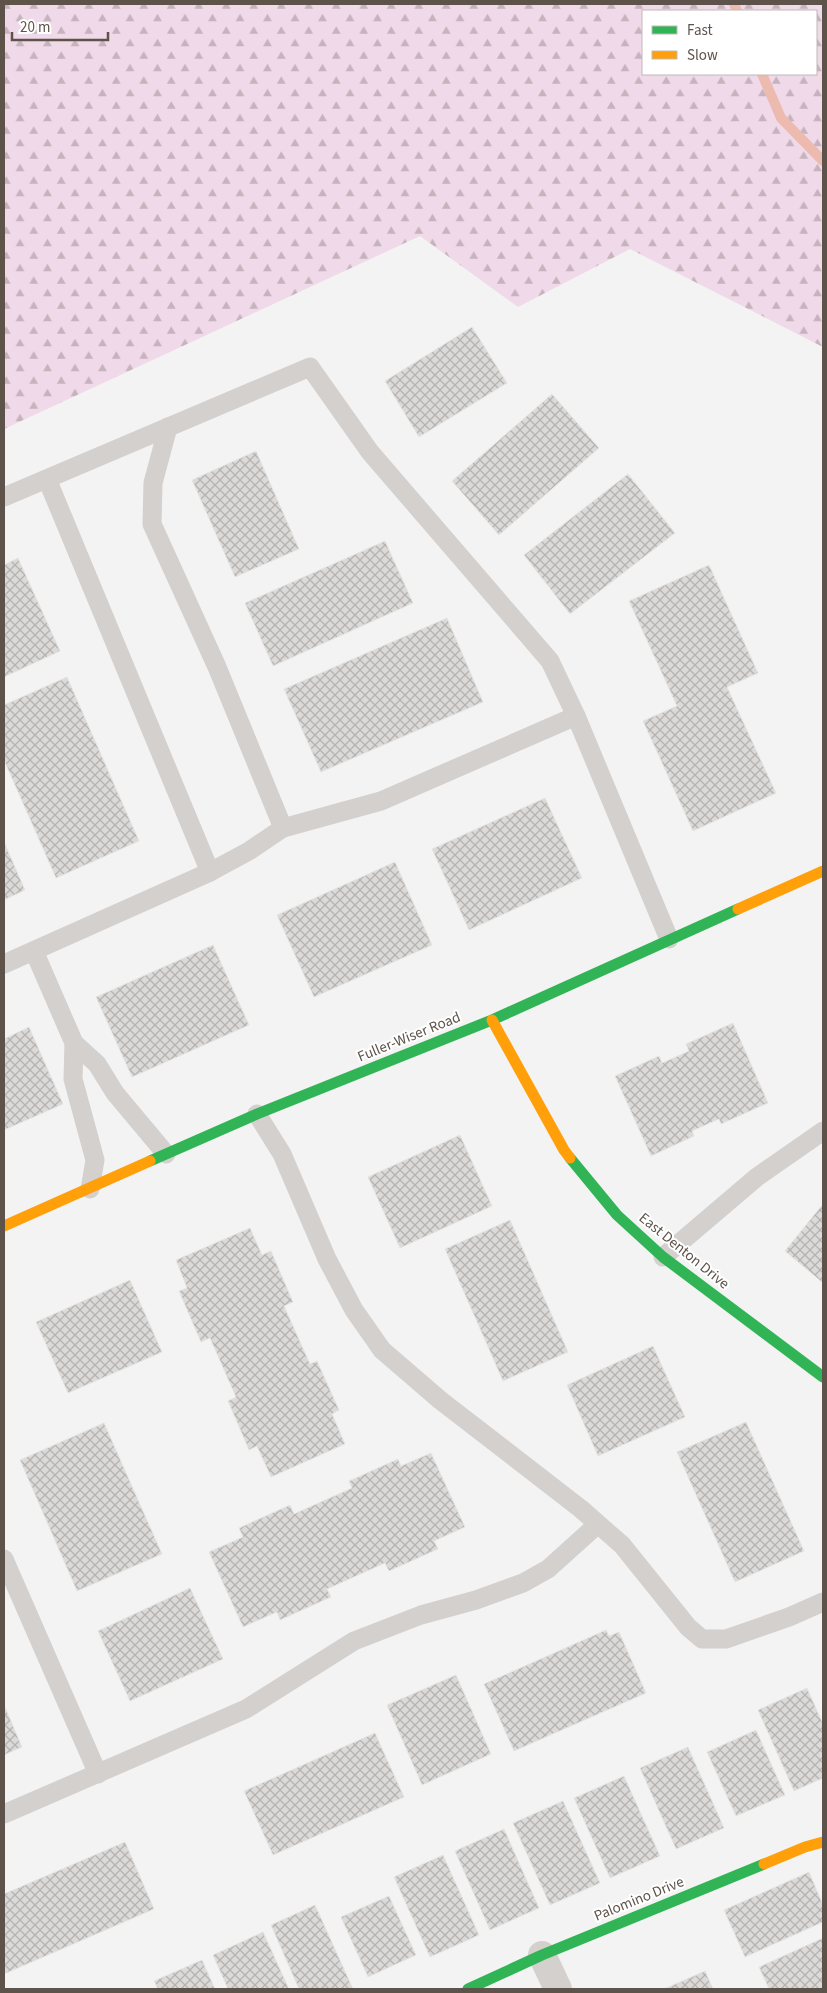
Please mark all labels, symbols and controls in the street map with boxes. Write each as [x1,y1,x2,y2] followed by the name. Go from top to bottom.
[12,10,109,42] scale bar
[642,10,817,75] legend
[20,17,50,38] text: 20 m
[687,20,713,41] text: Fast
[687,45,718,66] text: Slow
[354,1007,464,1067] street label: Fuller-Wiser Road
[634,1208,734,1294] street label: East Denton Drive
[591,1871,687,1927] street label: Palomino Drive

